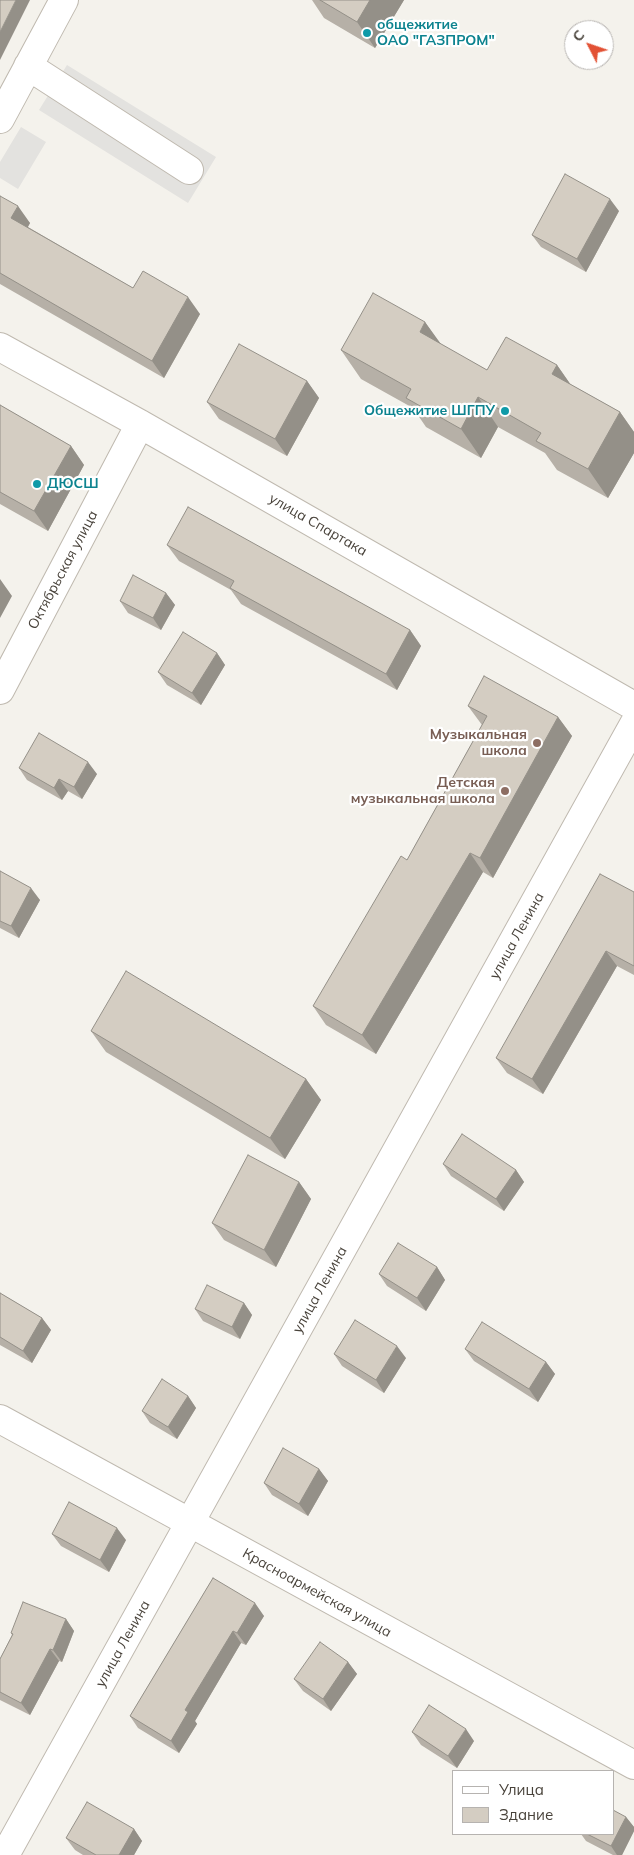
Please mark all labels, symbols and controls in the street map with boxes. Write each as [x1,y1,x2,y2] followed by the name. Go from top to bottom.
[377,17,495,49] place label: общежитие ОАО "ГАЗПРОМ"
[564,20,614,70] north arrow
[568,26,588,45] text: С
[361,27,373,39] marker: общежитие ОАО "ГАЗПРОМ"
[364,403,495,419] place label: Общежитие ШГПУ
[499,405,511,417] marker: Общежитие ШГПУ
[47,476,98,492] place label: ДЮСШ
[31,478,43,490] marker: ДЮСШ
[266,490,370,560] street label: улица Спартака
[25,508,101,632] street label: Октябрьская улица
[430,727,527,760] place label: Музыкальная школа
[531,737,543,749] marker: Музыкальная школа
[351,775,495,808] place label: Детская музыкальная школа
[499,785,511,797] marker: Детская музыкальная школа
[486,890,548,982] street label: улица Ленина
[289,1244,351,1336] street label: улица Ленина
[240,1545,394,1641] street label: Красноармейская улица
[92,1598,154,1690] street label: улица Ленина
[452,1770,614,1835] legend
[499,1780,544,1799] text: Улица
[499,1805,553,1824] text: Здание

